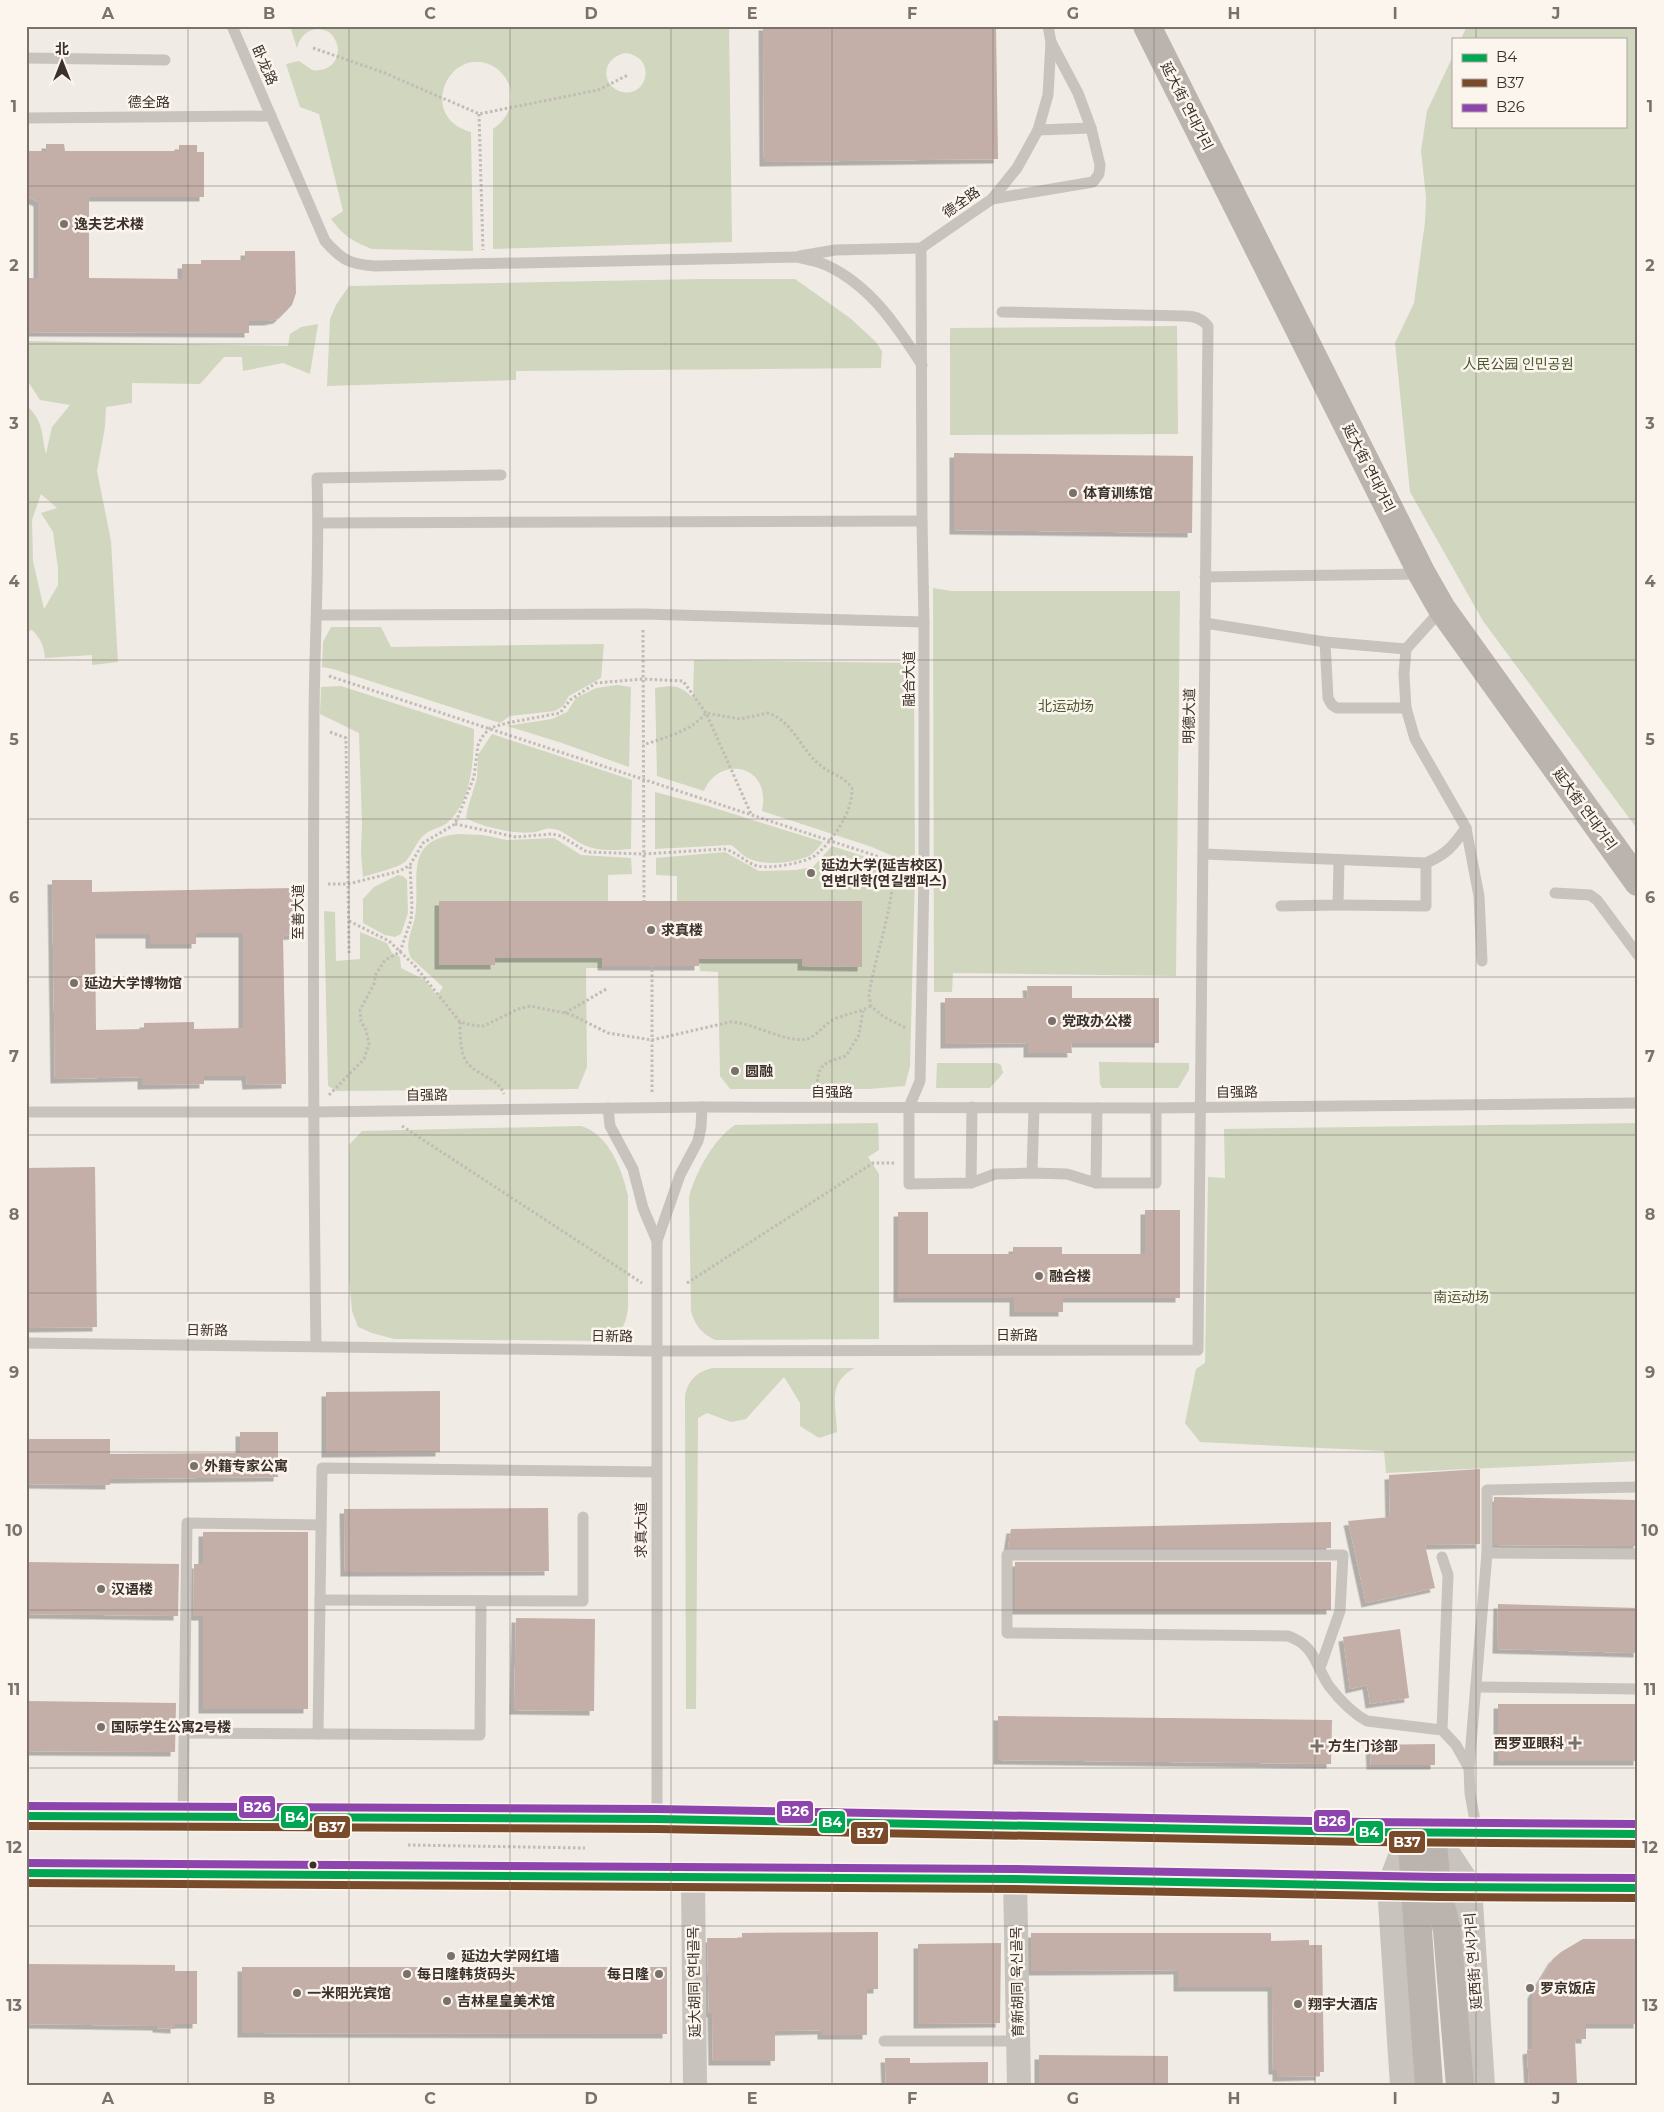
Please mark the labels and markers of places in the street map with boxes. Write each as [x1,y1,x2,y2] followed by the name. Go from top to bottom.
[74,215,144,233] place label: 逸夫艺术楼
[58,218,70,230] marker: 逸夫艺术楼
[1083,484,1153,502] place label: 体育训练馆
[1067,487,1079,499] marker: 体育训练馆
[821,856,947,890] place label: 延边大学(延吉校区) 연변대학(연길캠퍼스)
[805,867,817,879] marker: 延边大学(延吉校区) 연변대학(연길캠퍼스)
[661,921,703,939] place label: 求真楼
[645,924,657,936] marker: 求真楼
[84,974,182,992] place label: 延边大学博物馆
[68,977,80,989] marker: 延边大学博物馆
[1062,1012,1132,1030] place label: 党政办公楼
[1046,1015,1058,1027] marker: 党政办公楼
[745,1062,773,1080] place label: 圆融
[729,1065,741,1077] marker: 圆融
[1049,1267,1091,1285] place label: 融合楼
[1033,1270,1045,1282] marker: 融合楼
[204,1457,288,1475] place label: 外籍专家公寓
[188,1460,200,1472] marker: 外籍专家公寓
[111,1580,153,1598] place label: 汉语楼
[95,1583,107,1595] marker: 汉语楼
[111,1718,231,1736] place label: 国际学生公寓2号楼
[95,1721,107,1733] marker: 国际学生公寓2号楼
[1494,1734,1564,1752] place label: 西罗亚眼科
[1568,1736,1582,1750] marker: 西罗亚眼科
[1328,1737,1398,1755] place label: 方生门诊部
[1310,1739,1324,1753] marker: 方生门诊部
[308,1860,318,1870] unlabelled marker
[461,1947,559,1965] place label: 延边大学网红墙
[445,1950,457,1962] marker: 延边大学网红墙
[417,1965,515,1983] place label: 每日隆韩货码头
[607,1965,649,1983] place label: 每日隆
[401,1968,413,1980] marker: 每日隆韩货码头
[653,1968,665,1980] marker: 每日隆
[1540,1979,1596,1997] place label: 罗京饭店
[1524,1982,1536,1994] marker: 罗京饭店
[307,1984,391,2002] place label: 一米阳光宾馆
[291,1987,303,1999] marker: 一米阳光宾馆
[457,1992,555,2010] place label: 吉林星皇美术馆
[441,1995,453,2007] marker: 吉林星皇美术馆
[1308,1995,1378,2013] place label: 翔宇大酒店
[1292,1998,1304,2010] marker: 翔宇大酒店

